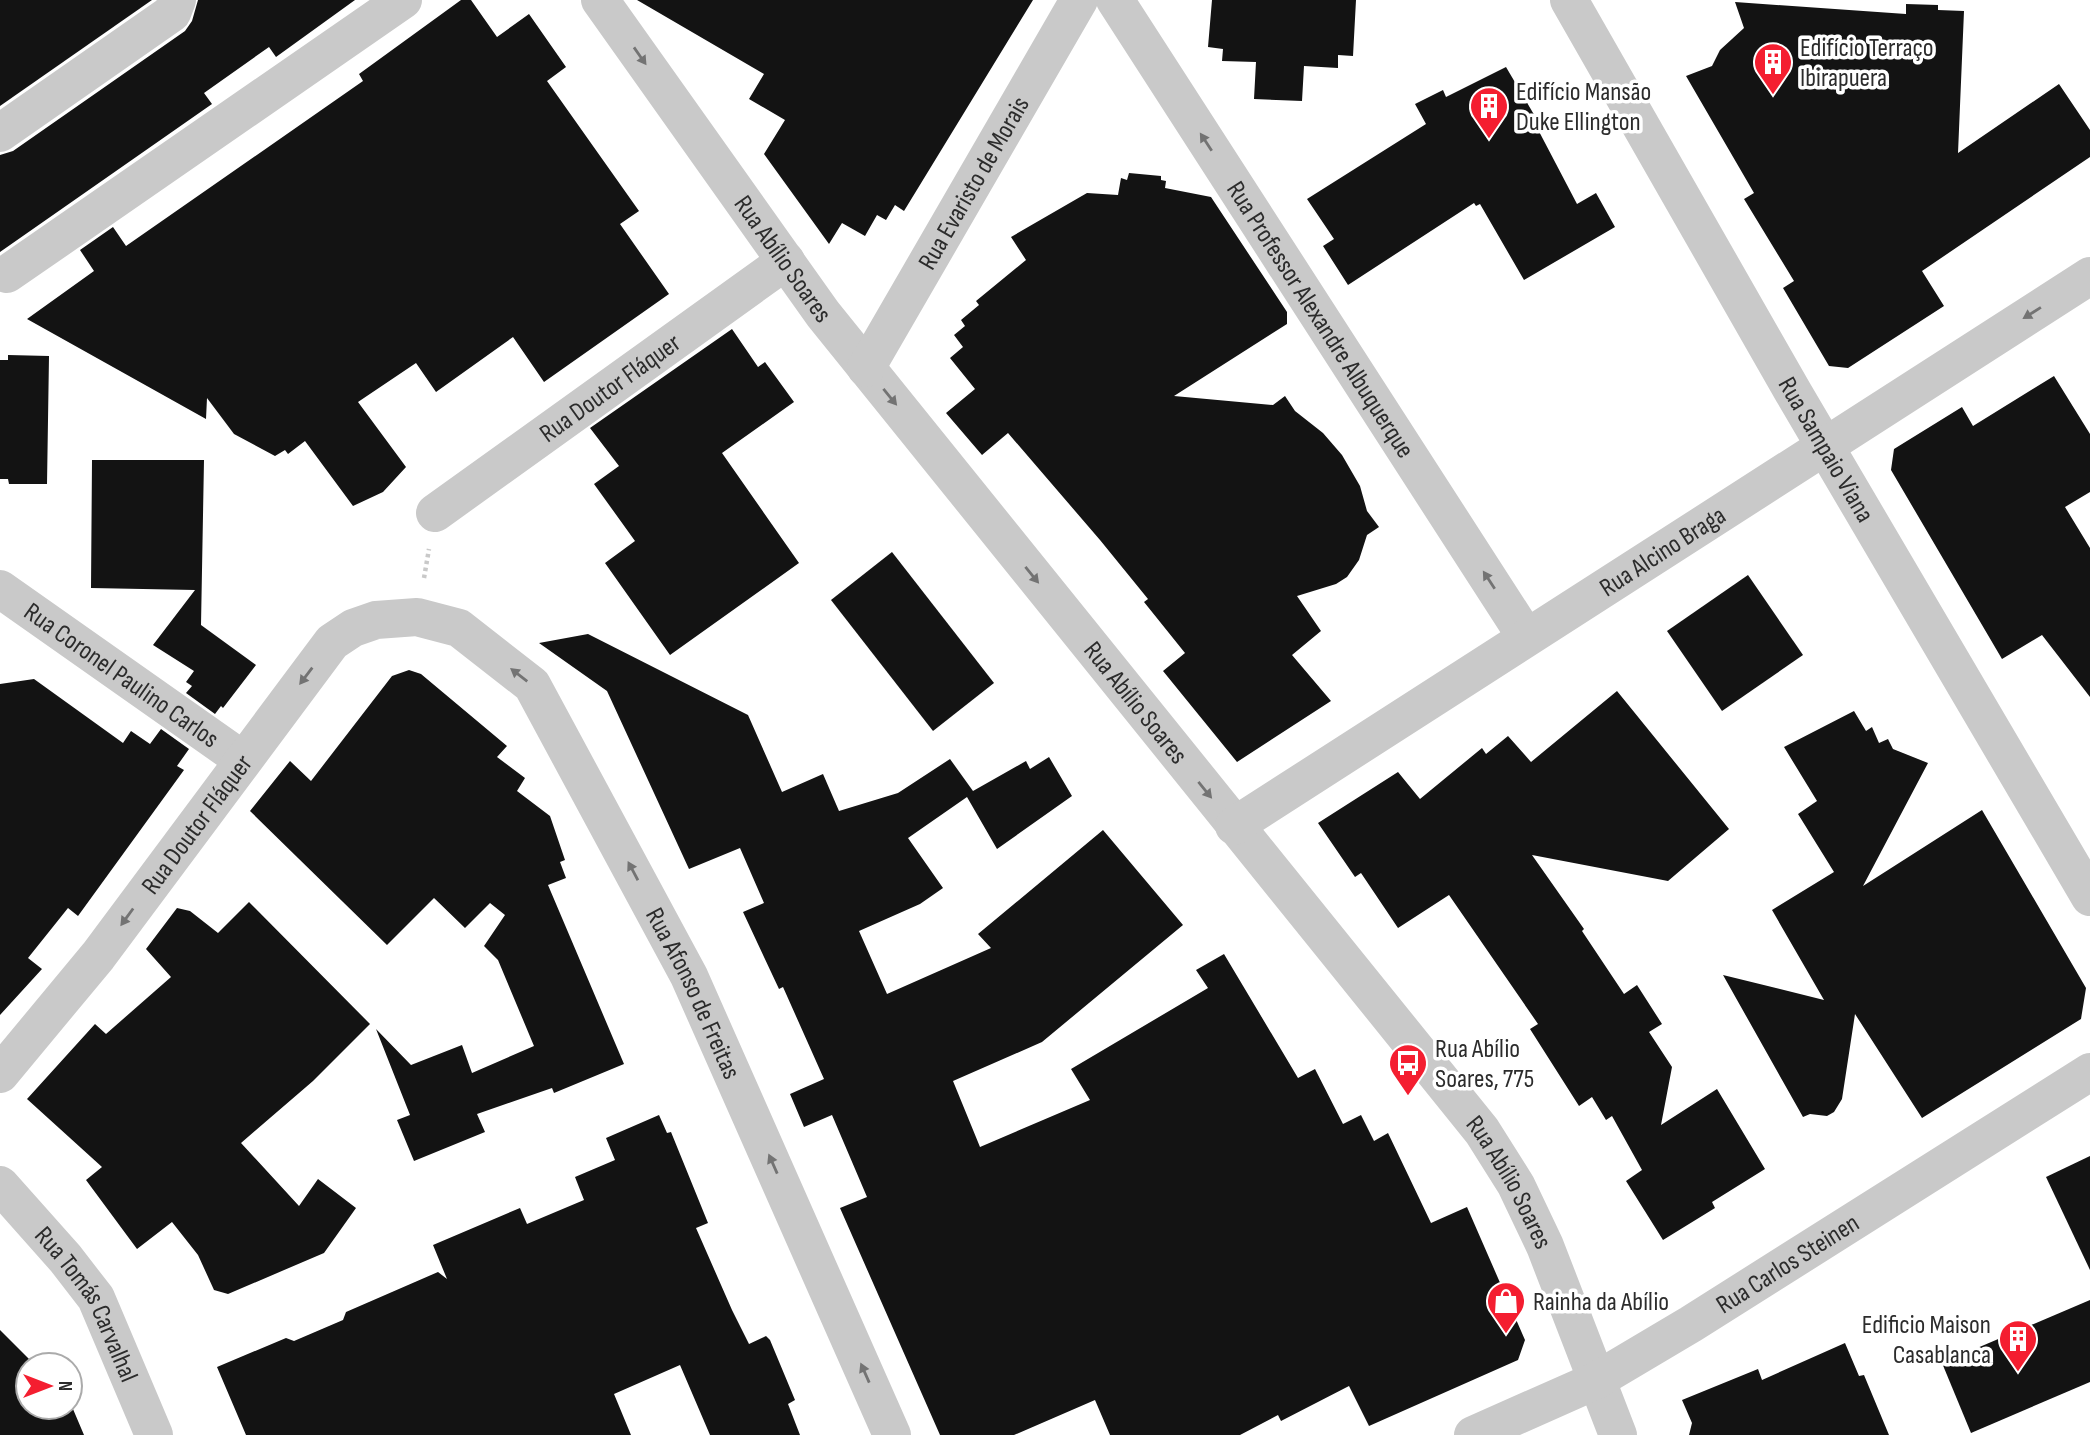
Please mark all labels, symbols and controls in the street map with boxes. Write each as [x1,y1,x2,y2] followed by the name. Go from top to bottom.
[1800,33,1934,94] place label: Edifício Terraço Ibirapuera
[1752,41,1794,96] building icon: Edifício Terraço Ibirapuera
[633,47,647,65] one-way arrow
[1516,77,1651,138] place label: Edifício Mansão Duke Ellington
[1468,85,1510,140] building icon: Edifício Mansão Duke Ellington
[912,92,1037,276] street label: Rua Evaristo de Morais
[1200,132,1213,151] one-way arrow
[1219,176,1420,464] street label: Rua Professor Alexandre Albuquerque
[727,190,838,329] street label: Rua Abílio Soares
[2023,306,2042,319] one-way arrow
[534,328,687,450] street label: Rua Doutor Fláquer
[1771,372,1880,528] street label: Rua Sampaio Viana
[882,388,897,406] one-way arrow
[1594,500,1732,604] street label: Rua Alcino Braga
[1024,566,1039,583] one-way arrow
[1482,570,1495,590] one-way arrow
[18,597,224,755] street label: Rua Coronel Paulino Carlos
[1076,636,1194,771] street label: Rua Abílio Soares
[300,667,314,685] one-way arrow
[511,668,528,683] one-way arrow
[136,749,260,901] street label: Rua Doutor Fláquer
[1198,781,1213,799] one-way arrow
[627,861,639,881] one-way arrow
[638,903,747,1084] street label: Rua Afonso de Freitas
[120,908,134,927] one-way arrow
[1435,1034,1534,1095] place label: Rua Abílio Soares, 775
[1387,1042,1429,1097] bus stop icon: Rua Abílio Soares, 775
[1459,1110,1558,1254] street label: Rua Abílio Soares
[767,1154,778,1175] one-way arrow
[1711,1208,1865,1321] street label: Rua Carlos Steinen
[27,1221,144,1387] street label: Rua Tomás Carvalhal
[1485,1280,1527,1335] shop icon: Rainha da Abílio
[1533,1287,1669,1318] place label: Rainha da Abílio
[1862,1310,1991,1371] place label: Edificio Maison Casablanca
[1997,1318,2039,1373] building icon: Edificio Maison Casablanca
[14,1351,84,1421] north arrow
[859,1362,870,1383] one-way arrow
[53,1381,76,1391] text: N

